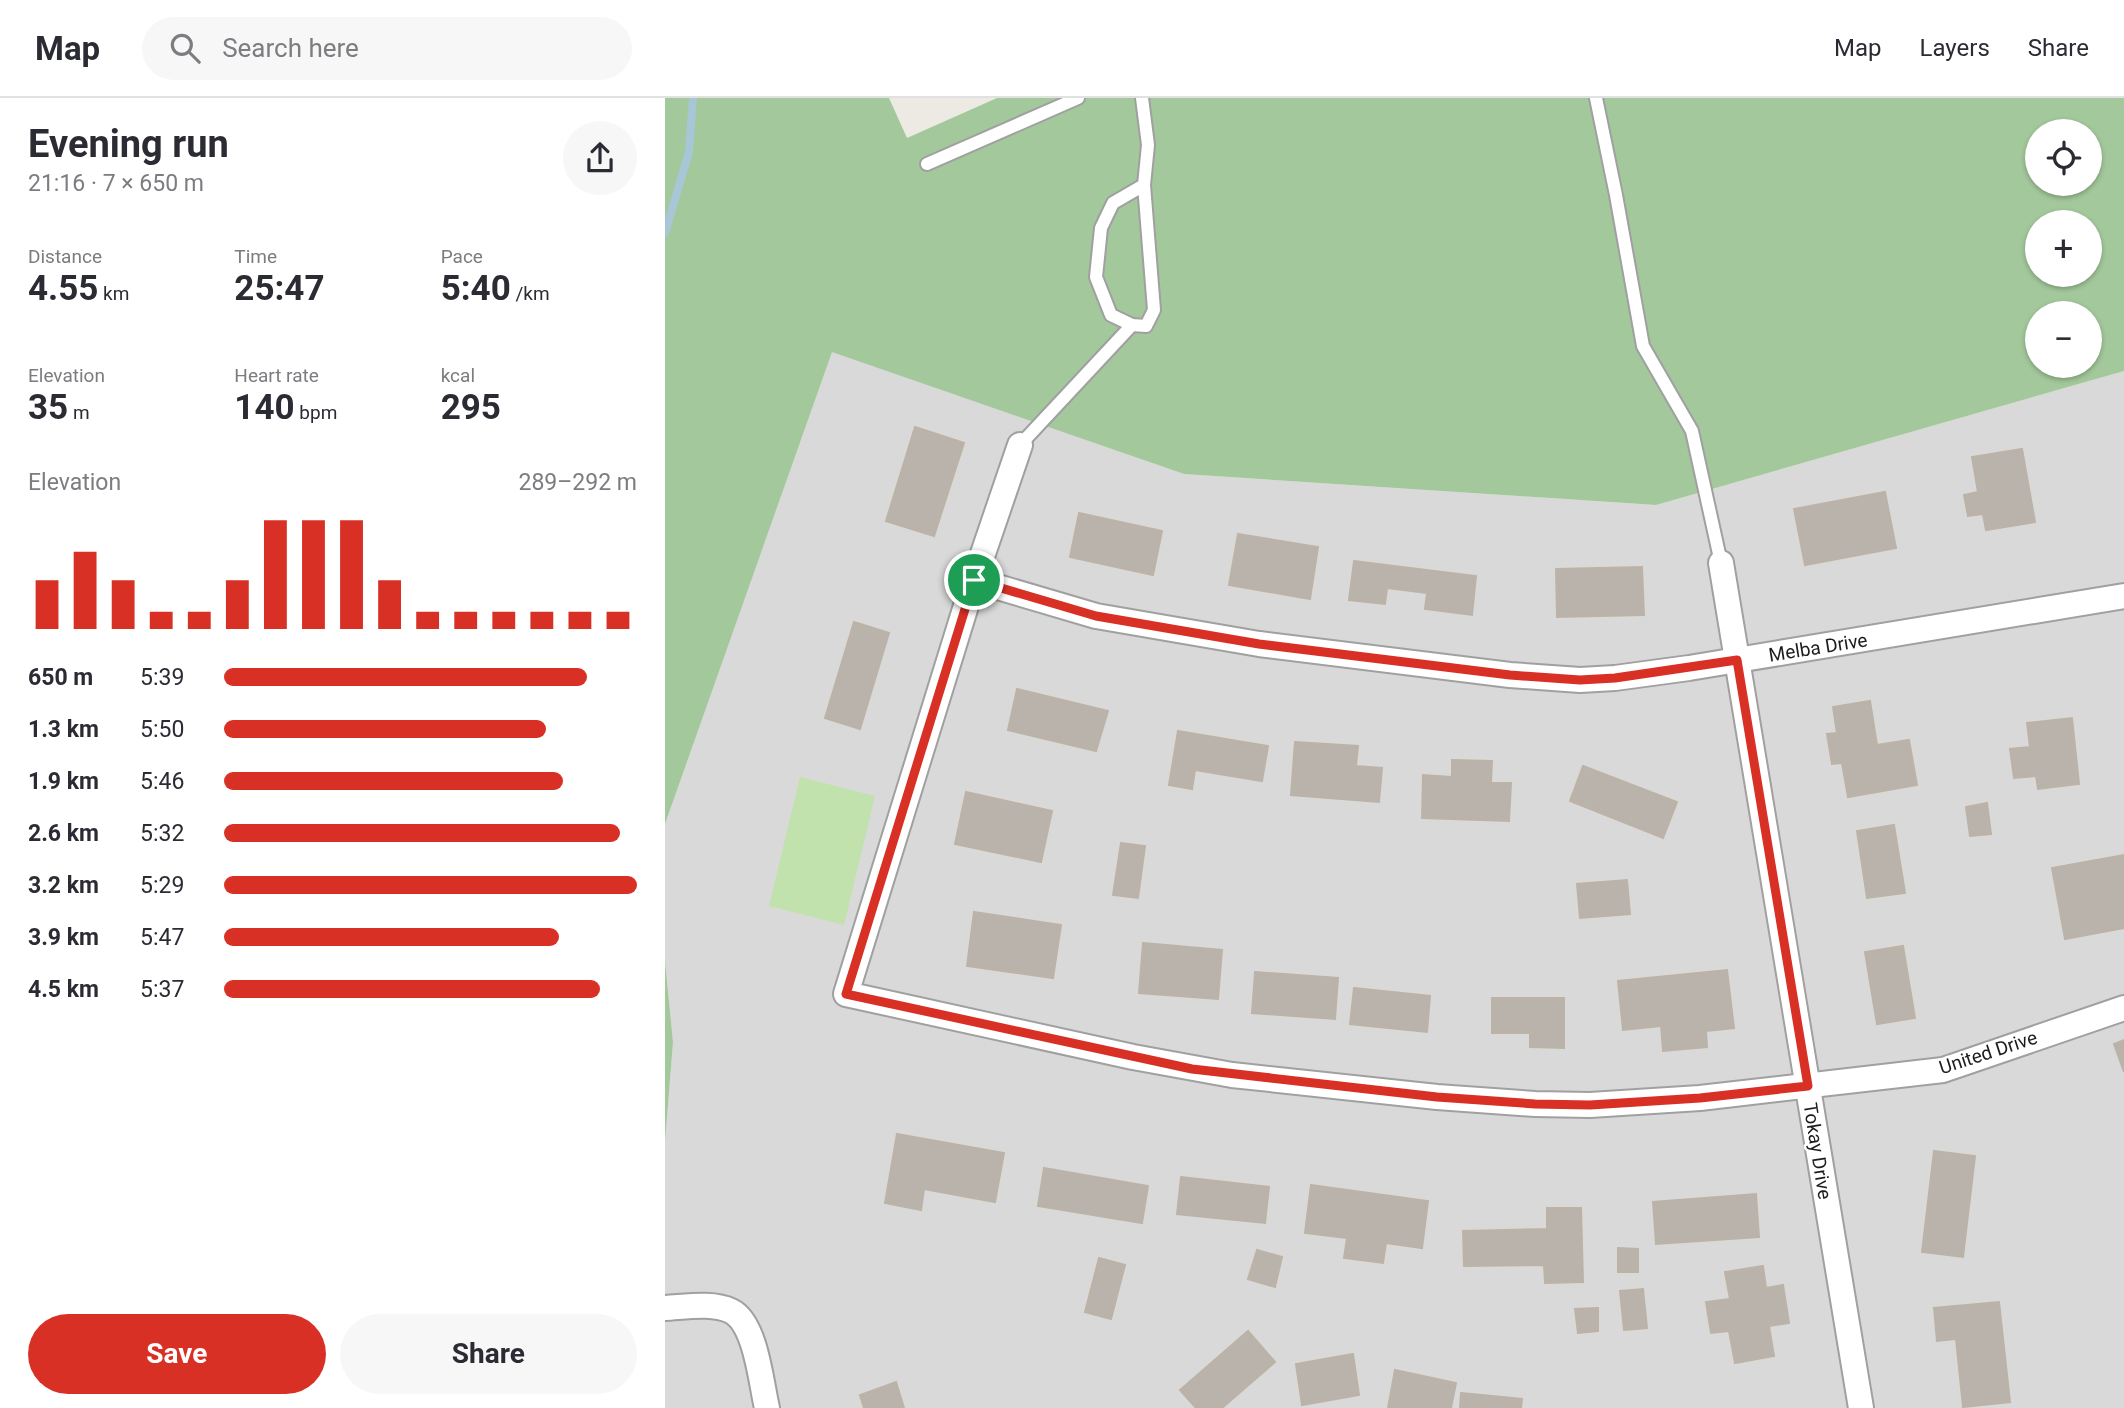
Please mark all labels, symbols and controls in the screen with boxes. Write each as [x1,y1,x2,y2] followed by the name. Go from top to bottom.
[142,17,632,80] search box
[35,29,100,68] text: Map
[166,29,204,67] icon: search
[222,33,359,63] text: Search here
[1834,34,1882,62] text: Map
[1920,34,1990,62] text: Layers
[2028,34,2089,62] text: Share
[2025,119,2102,378] map controls
[2025,119,2102,196] button: locate
[563,121,637,195] button: share
[28,122,229,166] text: Evening run
[28,170,204,197] text: 21:16 · 7 × 650 m
[2025,210,2102,287] button: +
[28,245,102,268] text: Distance
[234,245,277,268] text: Time
[441,245,483,268] text: Pace
[28,268,98,309] text: 4.55
[234,268,325,309] text: 25:47
[441,268,511,309] text: 5:40
[98,282,129,305] text: km
[511,282,550,305] text: /km
[2025,301,2102,378] button: −
[28,364,105,387] text: Elevation
[234,364,319,387] text: Heart rate
[441,364,475,387] text: kcal
[28,387,68,428] text: 35
[234,387,295,428] text: 140
[441,387,501,428] text: 295
[68,401,90,424] text: m
[295,401,337,424] text: bpm
[28,469,121,496] text: Elevation
[518,469,637,496] text: 289–292 m
[944,550,1004,610] pin
[955,561,993,599] icon: arrive
[1767,628,1869,667] street label: Melba Drive
[28,664,93,691] text: 650 m
[140,664,184,691] text: 5:39
[28,716,99,743] text: 1.3 km
[140,716,184,743] text: 5:50
[28,768,99,795] text: 1.9 km
[140,768,184,795] text: 5:46
[28,820,99,847] text: 2.6 km
[140,820,184,847] text: 5:32
[28,872,99,899] text: 3.2 km
[140,872,184,899] text: 5:29
[28,924,99,951] text: 3.9 km
[140,924,184,951] text: 5:47
[28,976,99,1003] text: 4.5 km
[140,976,184,1003] text: 5:37
[1936,1026,2040,1079] street label: United Drive
[1799,1101,1836,1201] street label: Tokay Drive
[28,1314,326,1394] button: Save
[340,1314,637,1394] button: Share

